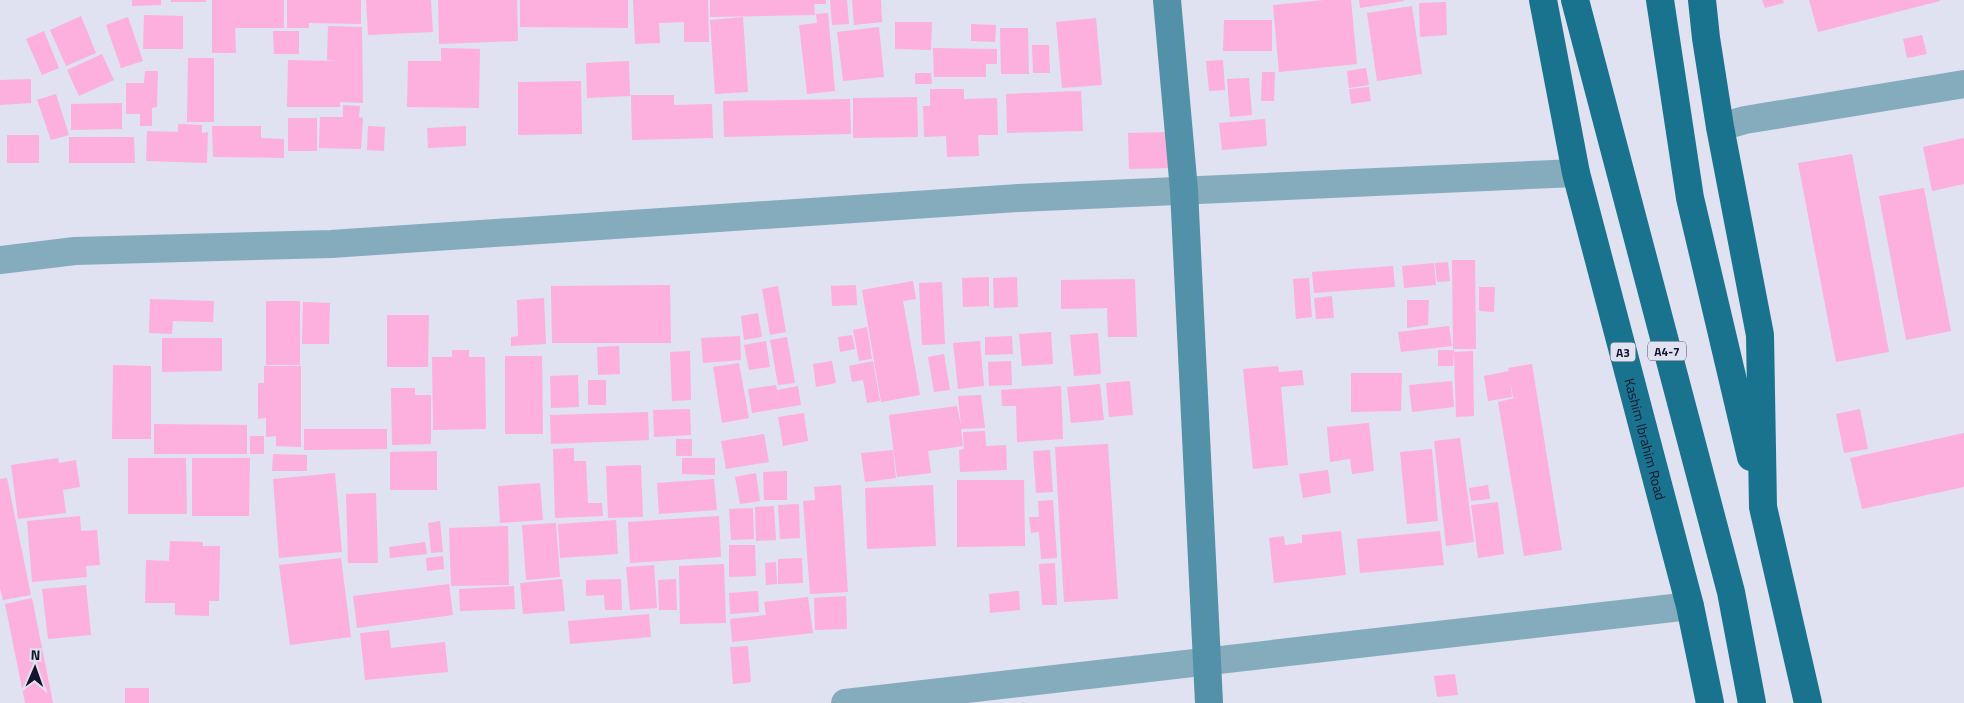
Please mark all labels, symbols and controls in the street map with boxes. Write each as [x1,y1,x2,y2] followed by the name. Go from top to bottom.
[1610,342,1636,362] road number: A3
[1648,342,1686,361] road number: A4-7
[1620,376,1672,502] street label: Kashim Ibrahim Road
[10,643,60,693] north arrow
[30,644,41,665] text: N

